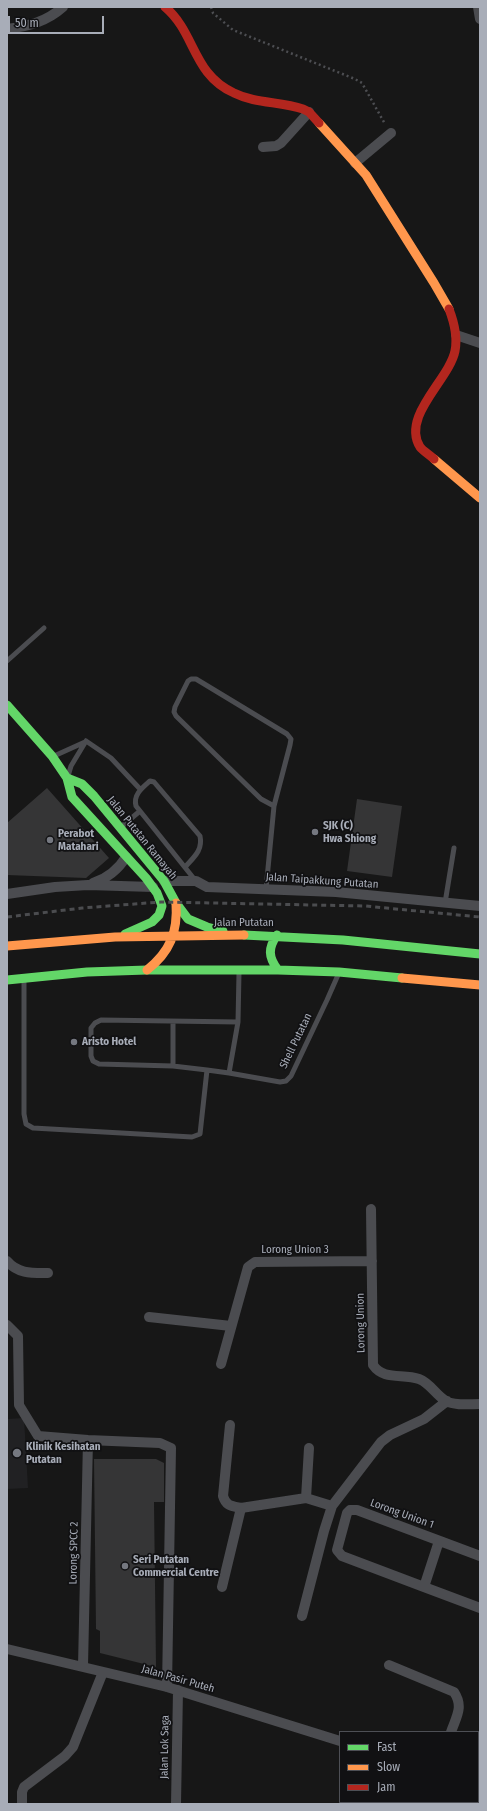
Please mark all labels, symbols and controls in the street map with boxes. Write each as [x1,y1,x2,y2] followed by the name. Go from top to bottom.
[10,8,106,34] scale bar
[15,16,39,30] text: 50 m
[104,794,180,882] street label: Jalan Putatan Ramayah
[323,819,376,845] place label: SJK (C) Hwa Shiong
[58,827,99,853] place label: Perabot Matahari
[310,827,320,837] marker: SJK (C) Hwa Shiong
[45,835,55,845] marker: Perabot Matahari
[265,870,379,892] street label: Jalan Taipakkung Putatan
[214,916,274,930] street label: Jalan Putatan
[277,1011,315,1071] street label: Shell Putatan
[82,1035,136,1049] place label: Aristo Hotel
[69,1037,79,1047] marker: Aristo Hotel
[261,1243,329,1257] street label: Lorong Union 3
[354,1293,368,1353] street label: Lorong Union
[26,1440,100,1466] place label: Klinik Kesihatan Putatan
[11,1447,23,1459] marker: Klinik Kesihatan Putatan
[368,1496,436,1532] street label: Lorong Union 1
[67,1521,81,1585] street label: Lorong SPCC 2
[133,1553,219,1579] place label: Seri Putatan Commercial Centre
[120,1561,130,1571] marker: Seri Putatan Commercial Centre
[140,1662,216,1696] street label: Jalan Pasir Puteh
[158,1715,172,1779] street label: Jalan Lok Saga
[339,1731,479,1803] legend
[377,1740,396,1754] text: Fast
[377,1760,400,1774] text: Slow
[377,1780,395,1794] text: Jam

